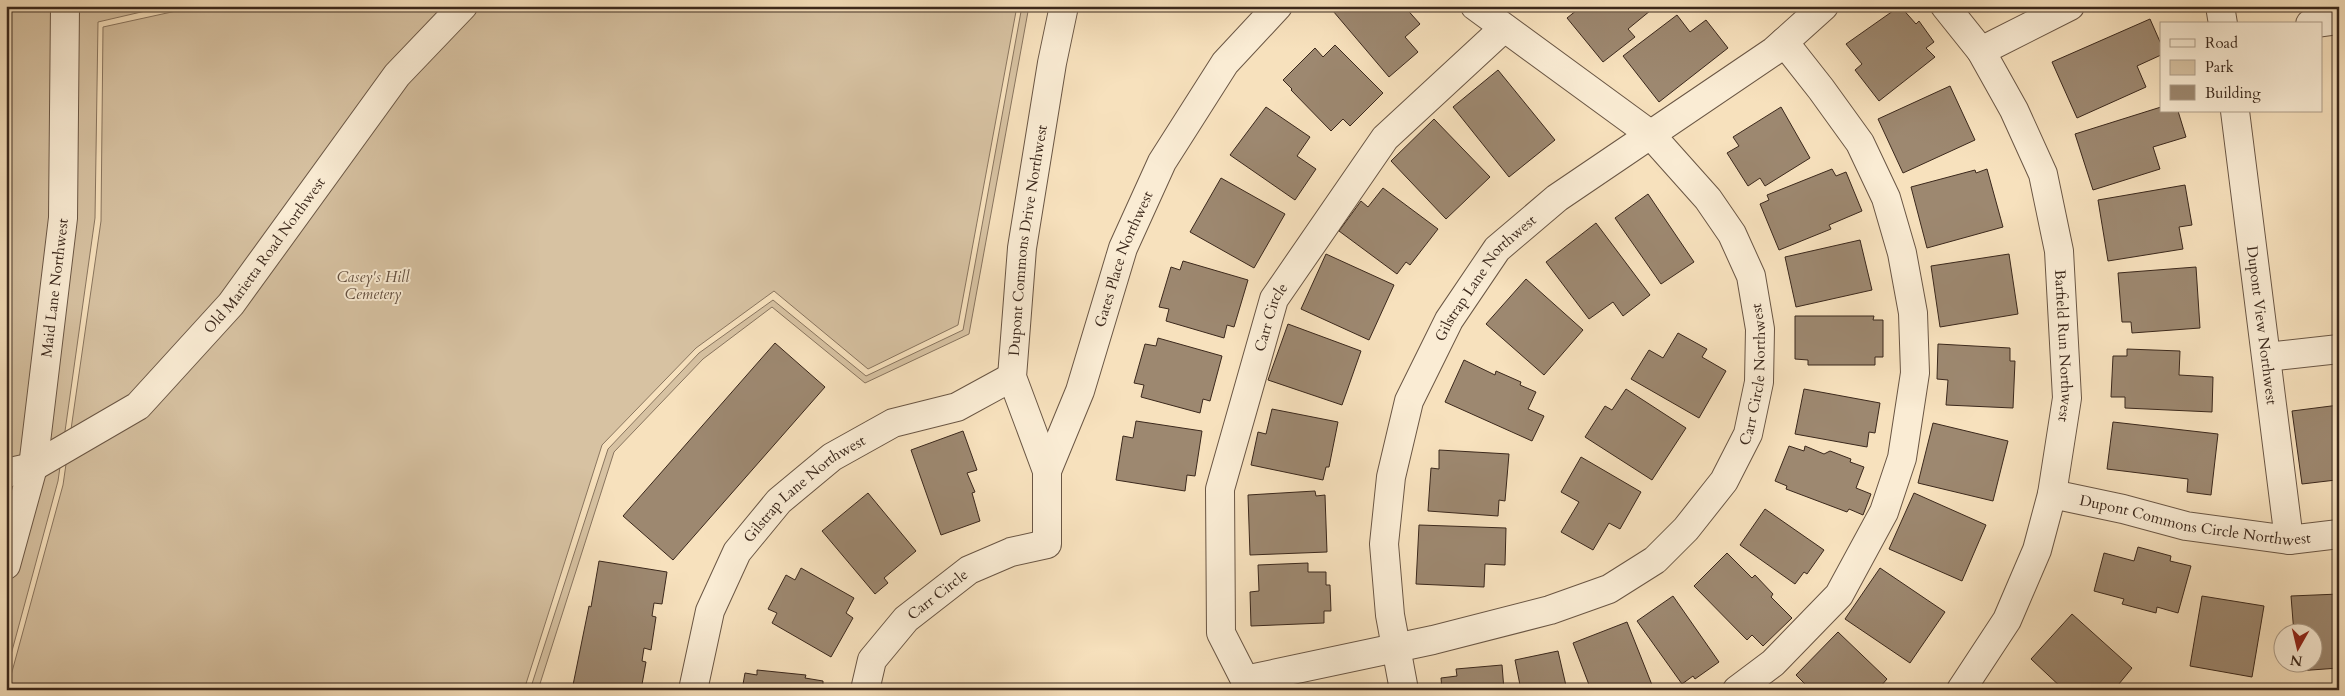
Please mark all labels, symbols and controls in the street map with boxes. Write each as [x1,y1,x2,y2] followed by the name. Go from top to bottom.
[2160,22,2322,112] legend
[2205,33,2238,53] text: Road
[2205,57,2234,77] text: Park
[2205,83,2261,103] text: Building
[1004,123,1052,357] street label: Dupont Commons Drive Northwest
[199,173,330,338] street label: Old Marietta Road Northwest
[1090,188,1158,330] street label: Gates Place Northwest
[1430,210,1540,345] street label: Gilstrap Lane Northwest
[36,217,73,359] street label: Maid Lane Northwest
[2242,245,2282,406] street label: Dupont View Northwest
[337,267,410,304] park label: Casey's Hill Cemetery
[2050,269,2078,423] street label: Barfield Run Northwest
[1250,279,1292,354] street label: Carr Circle
[1734,302,1770,449] street label: Carr Circle Northwest
[739,430,869,547] street label: Gilstrap Lane Northwest
[2078,490,2312,551] street label: Dupont Commons Circle Northwest
[903,564,972,624] street label: Carr Circle
[2272,624,2322,674] north arrow
[2289,650,2304,671] text: N

